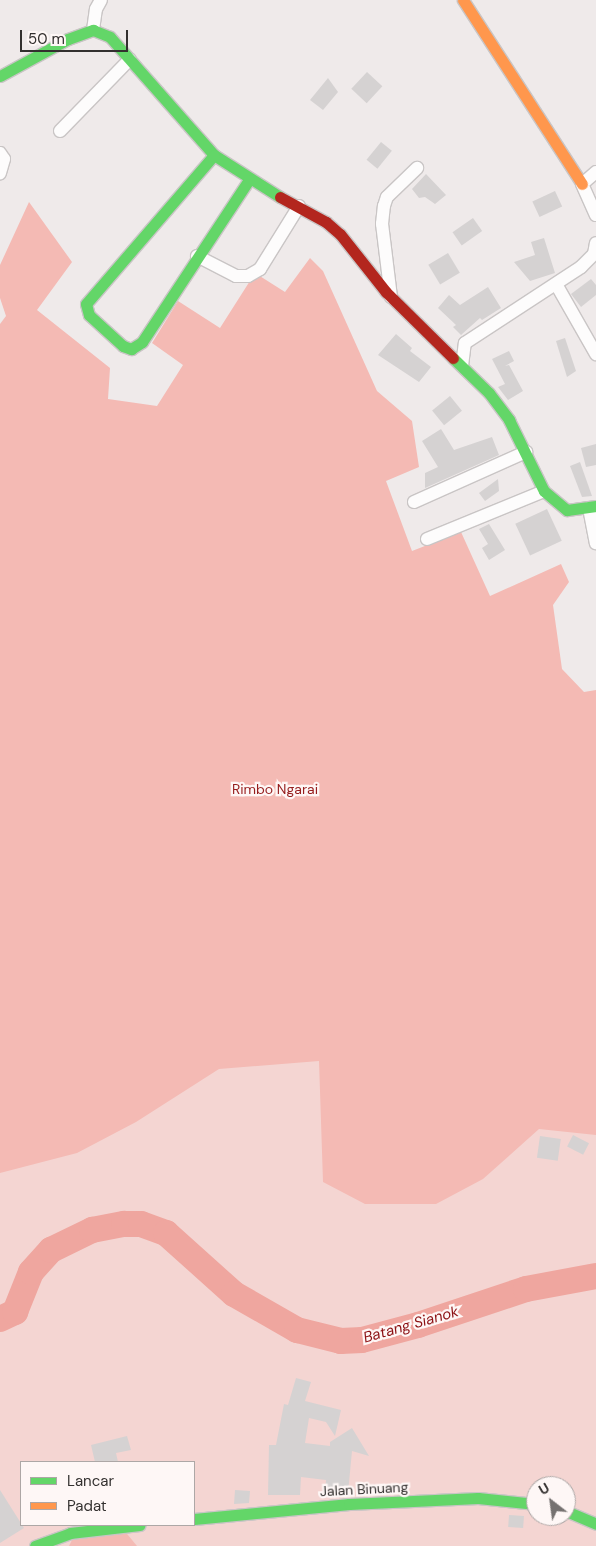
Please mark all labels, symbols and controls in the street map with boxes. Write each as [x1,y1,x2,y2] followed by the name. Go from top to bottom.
[22,20,130,52] scale bar
[28,29,65,49] text: 50 m
[232,781,318,797] park label: Rimbo Ngarai
[361,1303,461,1347] water label: Batang Sianok
[20,1461,195,1526] legend
[67,1471,114,1491] text: Lancar
[526,1476,576,1526] north arrow
[319,1478,409,1500] street label: Jalan Binuang
[535,1479,553,1499] text: U
[67,1496,107,1516] text: Padat

